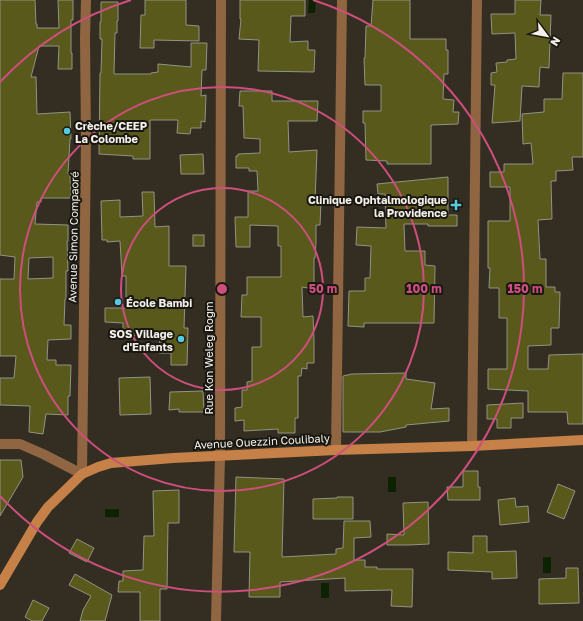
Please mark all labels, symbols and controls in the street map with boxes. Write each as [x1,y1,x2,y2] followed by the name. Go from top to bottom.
[527,16,567,56] north arrow
[548,35,564,49] text: N
[75,119,148,145] place label: Crèche/CEEP La Colombe
[62,126,72,136] marker: Crèche/CEEP La Colombe
[65,171,81,303] street label: Avenue Simon Compaoré
[308,193,448,219] place label: Clinique Ophtalmologique la Providence
[450,199,462,211] marker: Clinique Ophtalmologique la Providence
[309,281,337,296] text: 50 m
[406,281,442,296] text: 100 m
[508,281,542,296] text: 150 m
[215,282,229,296] centre of rings
[126,296,192,309] place label: École Bambi
[113,297,123,307] marker: École Bambi
[202,302,215,414] street label: Rue Kon Weleg Rogm
[109,327,174,353] place label: SOS Village d'Enfants
[176,334,186,344] marker: SOS Village d'Enfants
[194,431,330,451] street label: Avenue Ouezzin Coulibaly

